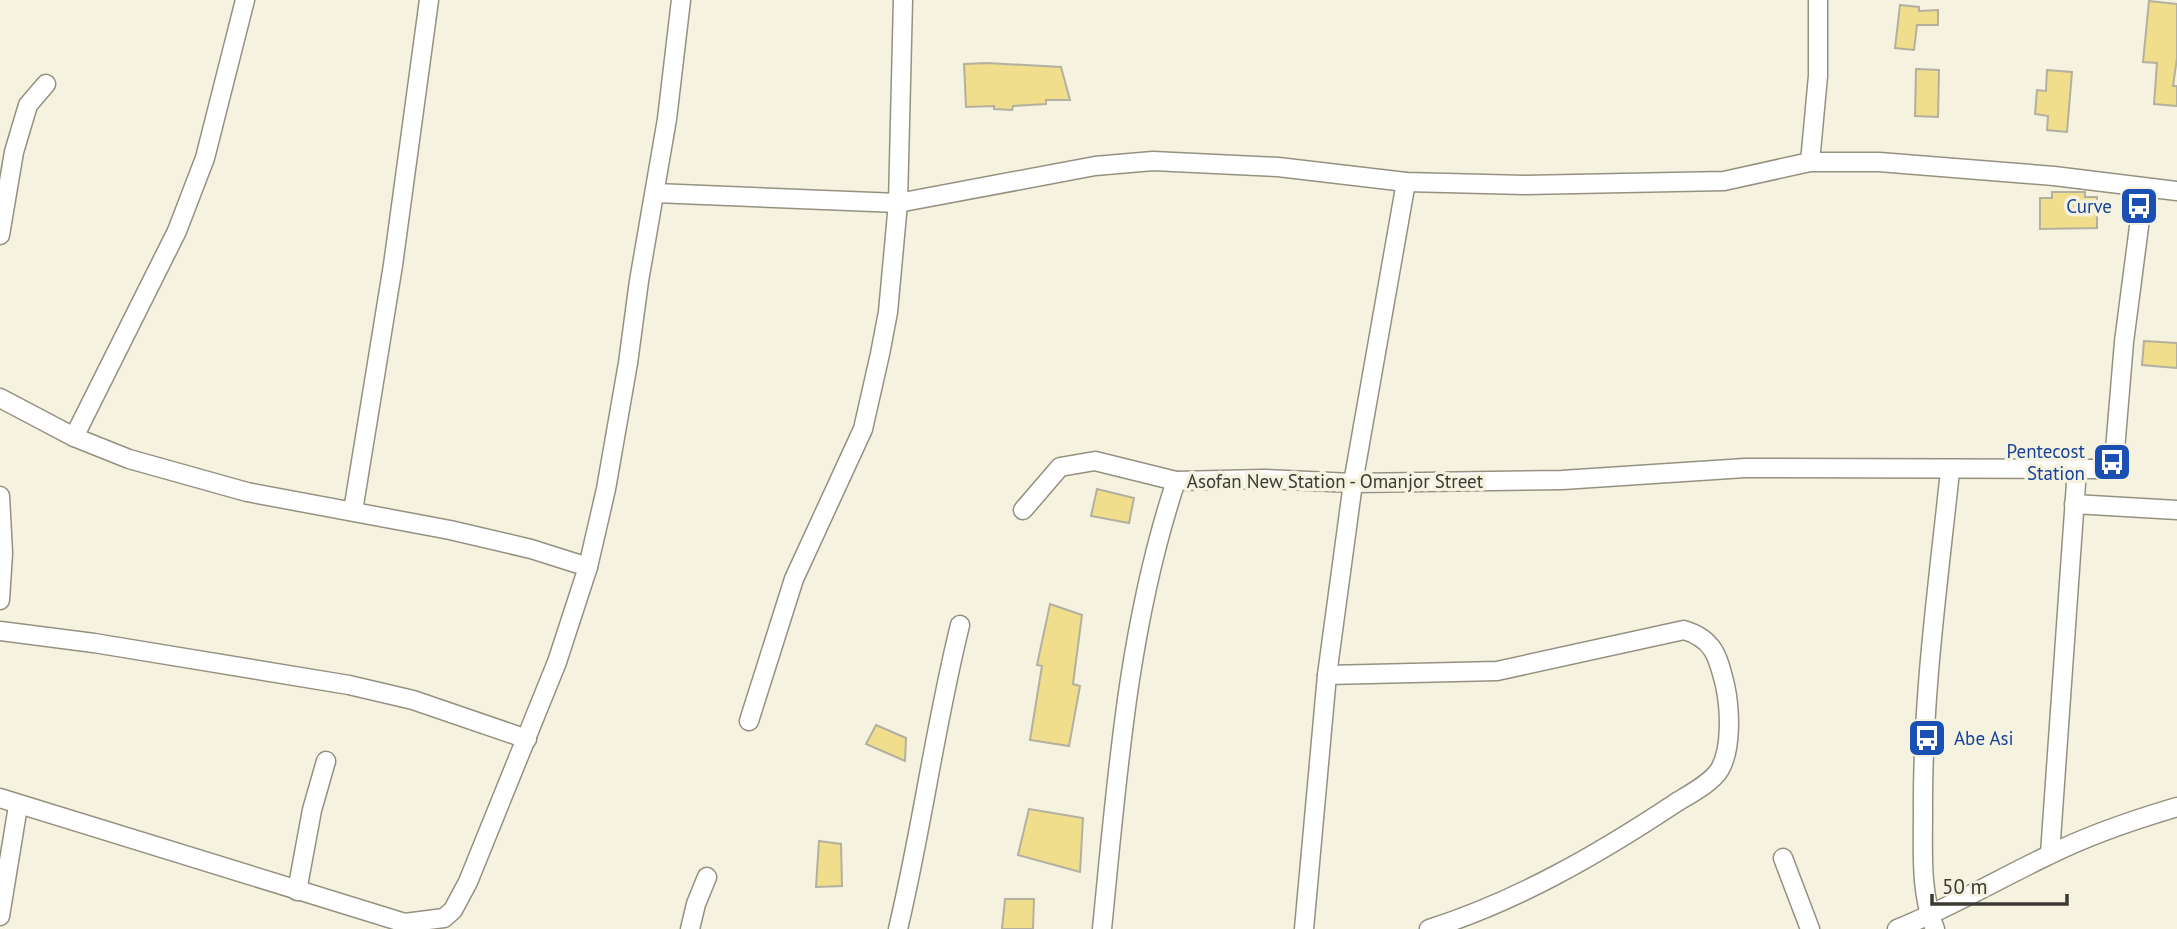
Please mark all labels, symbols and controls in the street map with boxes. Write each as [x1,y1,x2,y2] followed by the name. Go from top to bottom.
[2118,185,2160,227] bus stop icon: Curve
[2066,194,2112,218] place label: Curve
[2007,439,2086,485] place label: Pentecost Station
[2091,441,2133,483] bus stop icon: Pentecost Station
[1187,469,1484,493] street label: Asofan New Station - Omanjor Street
[1906,717,1948,759] bus stop icon: Abe Asi
[1954,726,2014,750] place label: Abe Asi
[1932,862,2067,906] scale bar
[1942,873,1988,900] text: 50 m

